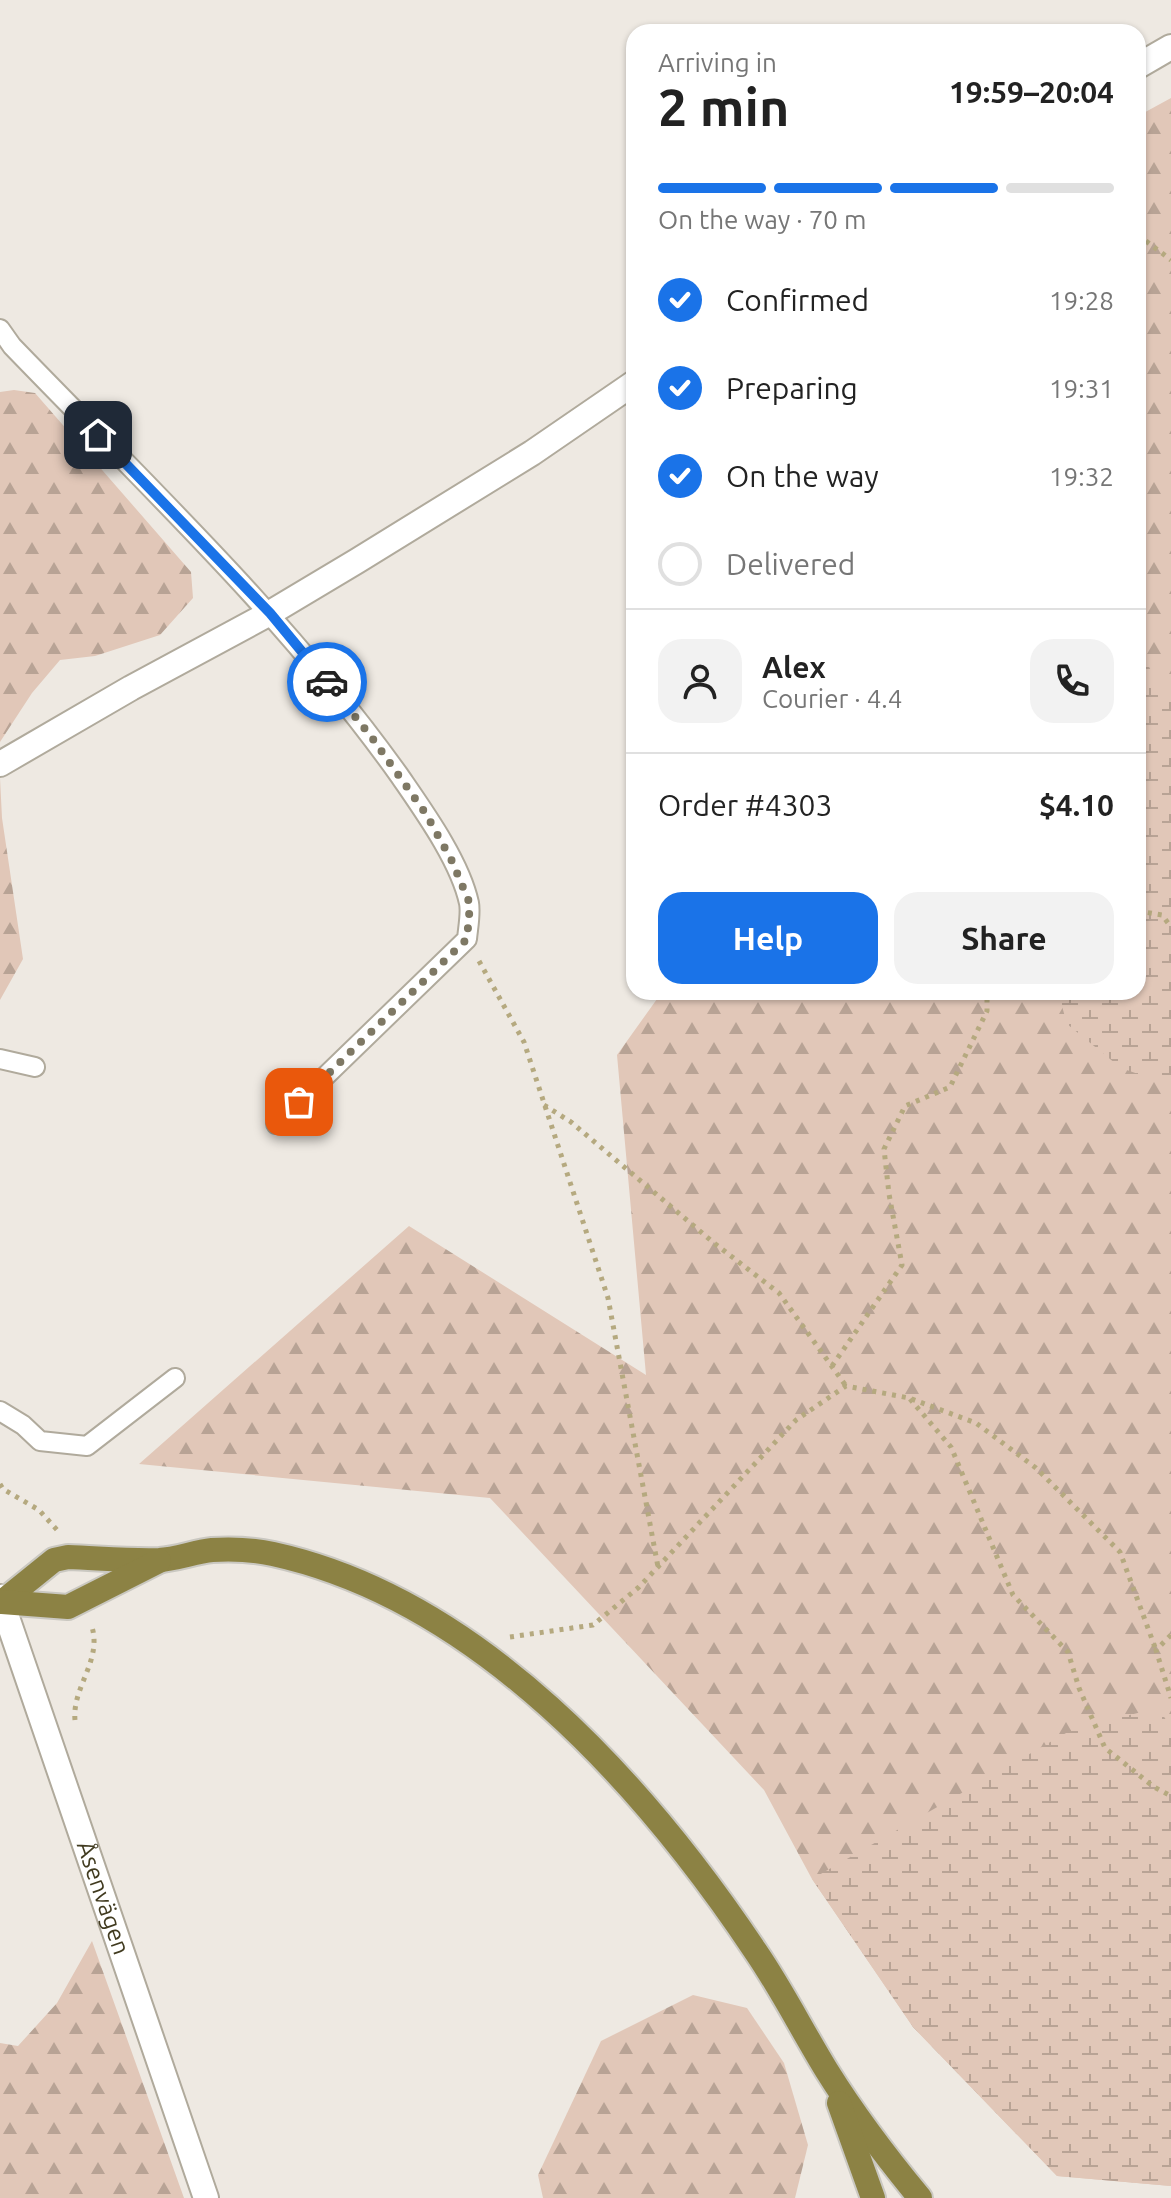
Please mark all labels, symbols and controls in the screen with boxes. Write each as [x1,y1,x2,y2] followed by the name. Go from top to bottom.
[658,48,777,77] text: Arriving in
[949,75,1114,109] text: 19:59–20:04
[658,78,789,136] text: 2 min
[658,205,866,234] text: On the way · 70 m
[658,278,702,322] icon: check
[726,283,869,317] text: Confirmed
[1049,286,1114,315] text: 19:28
[658,366,702,410] icon: check
[726,371,858,405] text: Preparing
[1049,374,1114,403] text: 19:31
[64,401,132,469] pin
[76,413,120,457] icon: home
[658,454,702,498] icon: check
[726,459,879,493] text: On the way
[1049,462,1114,491] text: 19:32
[726,547,855,581] text: Delivered
[658,639,742,723] button: person
[1030,639,1114,723] button: phone
[287,642,367,722] courier
[762,650,826,684] text: Alex
[305,660,349,704] icon: car
[762,684,902,713] text: Courier · 4.4
[658,788,832,822] text: Order #4303
[1039,788,1114,822] text: $4.10
[658,892,878,984] button: Help
[894,892,1114,984] button: Share
[265,1068,333,1136] pin
[277,1080,321,1124] icon: bag
[72,1837,135,1958] street label: Åsenvägen

